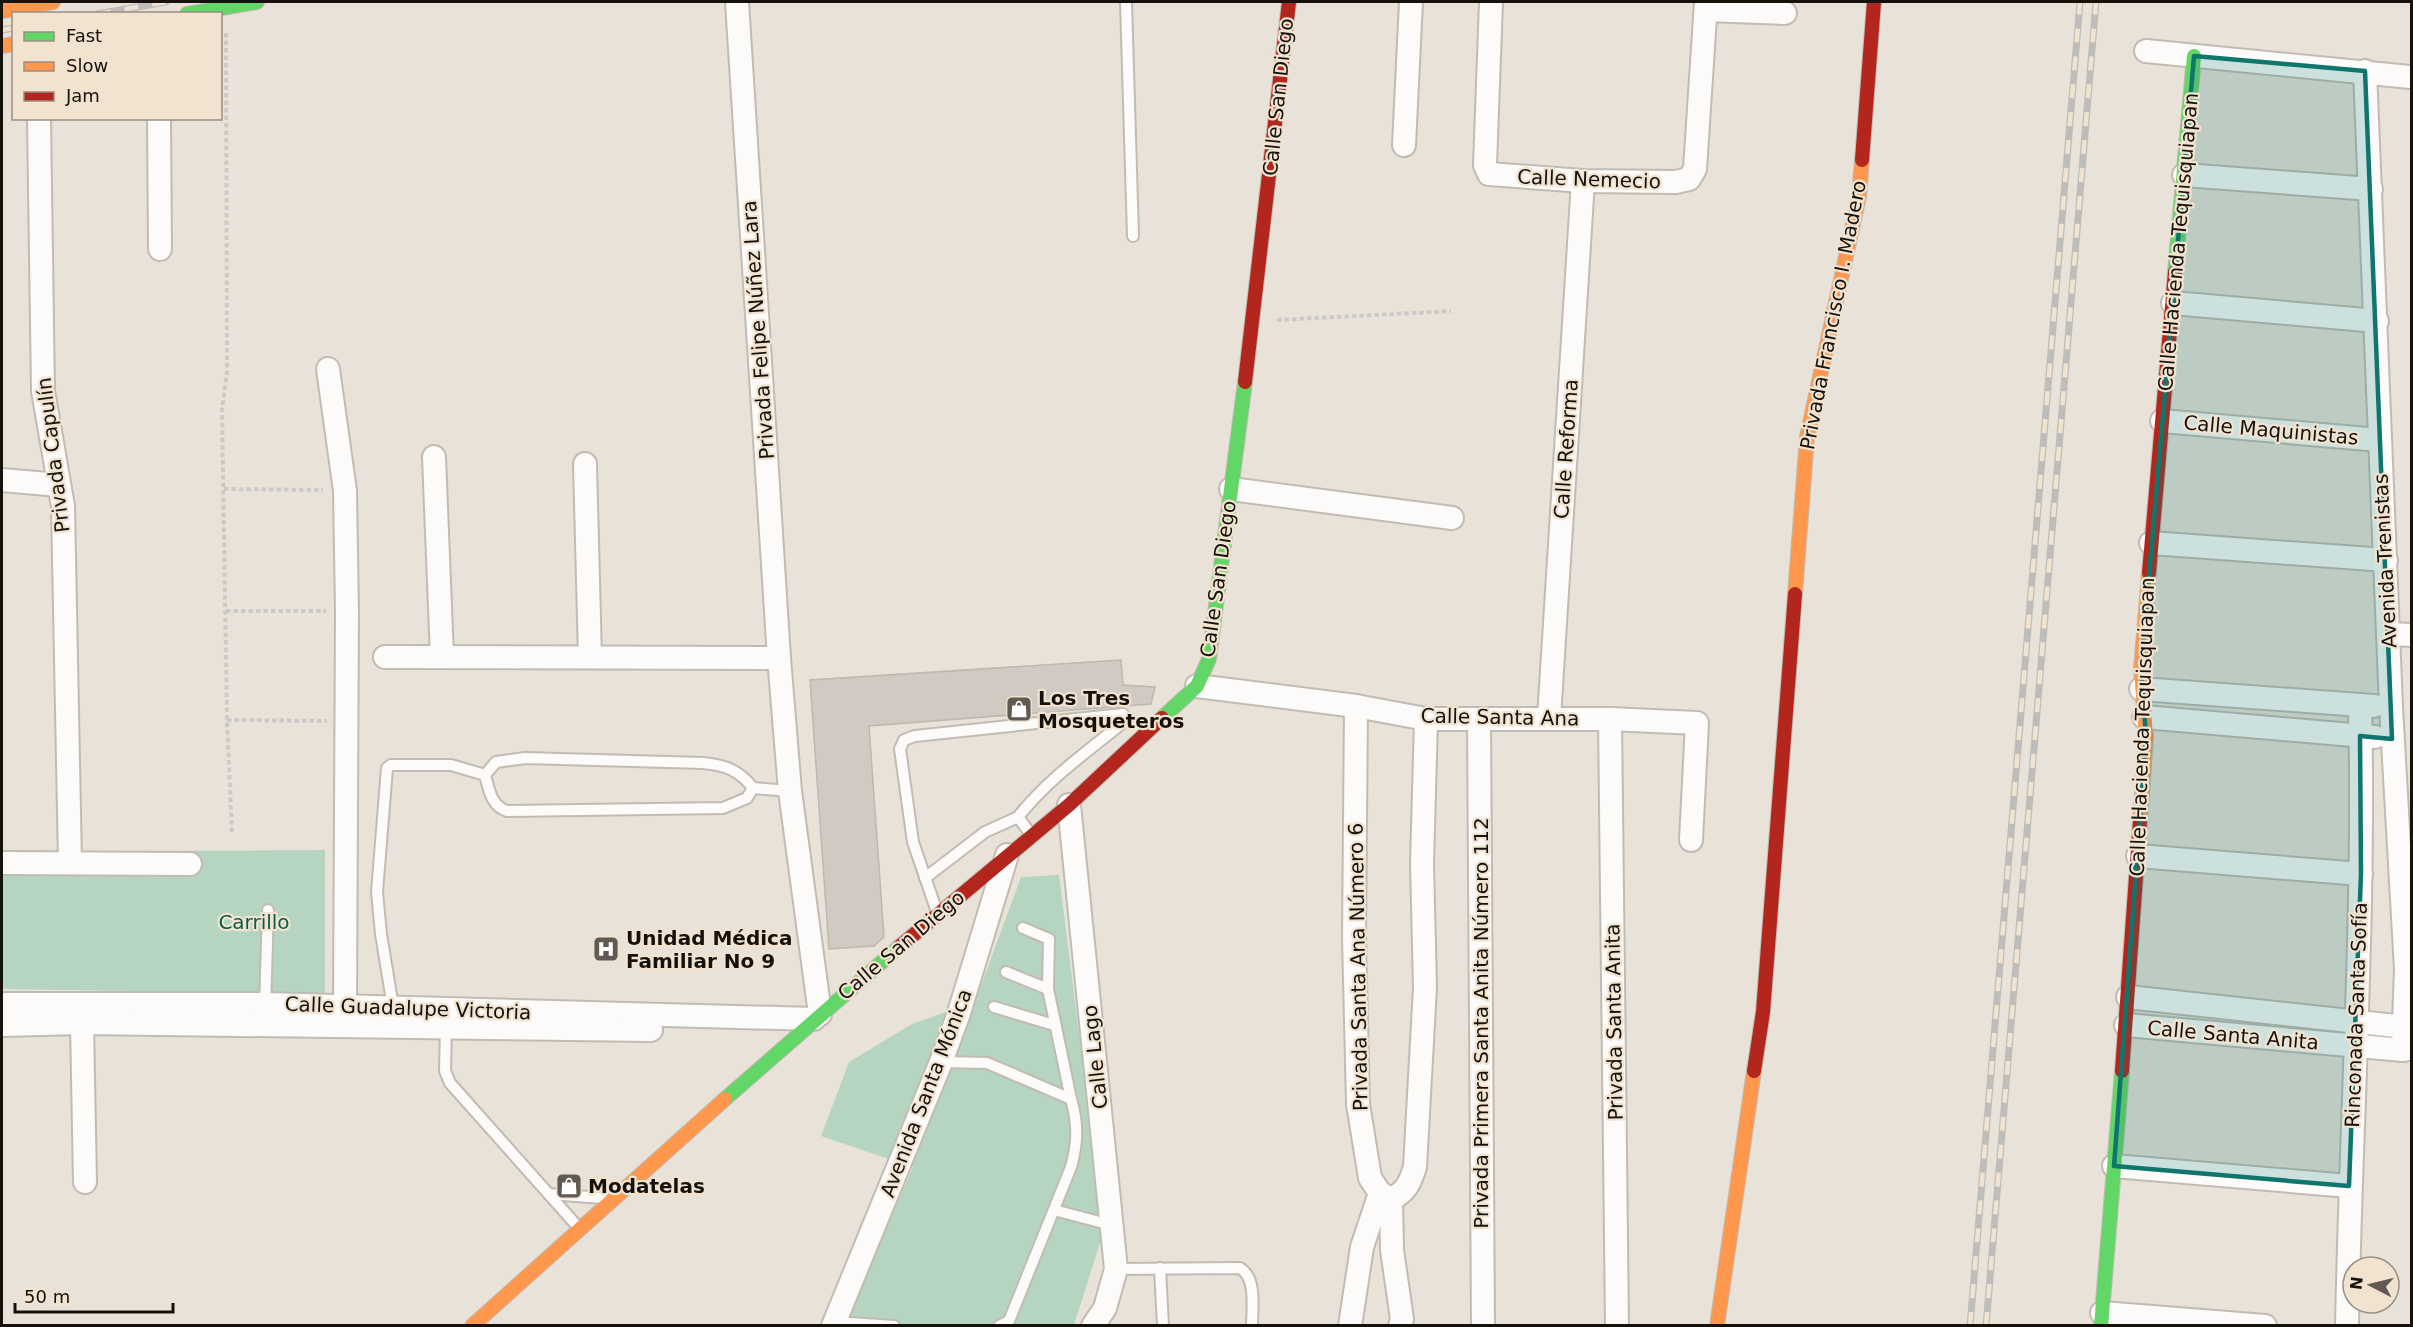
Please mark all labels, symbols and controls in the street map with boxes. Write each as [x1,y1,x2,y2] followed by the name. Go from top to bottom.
[12,12,222,120] legend
[1258,17,1298,177] street label: Calle San Diego
[66,25,102,46] text: Fast
[66,55,108,76] text: Slow
[65,85,100,106] text: Jam
[2153,92,2203,392] street label: Calle Hacienda Tequisquiapan
[1517,164,1661,194] street label: Calle Nemecio
[1795,178,1871,452] street label: Privada Francisco I. Madero
[737,200,779,460] street label: Privada Felipe Núñez Lara
[32,376,74,534] street label: Privada Capulín
[1549,378,1583,520] street label: Calle Reforma
[2182,410,2360,450] street label: Calle Maquinistas
[2368,473,2402,649] street label: Avenida Trenistas
[1195,499,1241,659] street label: Calle San Diego
[2125,577,2159,877] street label: Calle Hacienda Tequisquiapan
[1038,686,1184,733] place label: Los Tres Mosqueteros
[1004,694,1034,724] shop icon: Los Tres Mosqueteros
[1420,704,1580,730] street label: Calle Santa Ana
[1469,817,1493,1229] street label: Privada Primera Santa Anita Número 112
[1343,823,1373,1111] street label: Privada Santa Ana Número 6
[833,885,969,1005] street label: Calle San Diego
[2340,902,2372,1128] street label: Rinconada Santa Sofía
[218,910,290,934] park label: Carrillo
[1600,923,1628,1121] street label: Privada Santa Anita
[626,926,792,973] place label: Unidad Médica Familiar No 9
[591,934,621,964] hospital icon: Unidad Médica Familiar No 9
[875,985,977,1201] street label: Avenida Santa Mónica
[284,992,532,1024] street label: Calle Guadalupe Victoria
[1078,1004,1112,1110] street label: Calle Lago
[2146,1016,2320,1054] street label: Calle Santa Anita
[554,1171,584,1201] shop icon: Modatelas
[588,1174,705,1198] place label: Modatelas
[2341,1255,2401,1315] north arrow
[2346,1275,2367,1291] text: N
[15,1276,172,1314] scale bar
[24,1286,70,1307] text: 50 m

